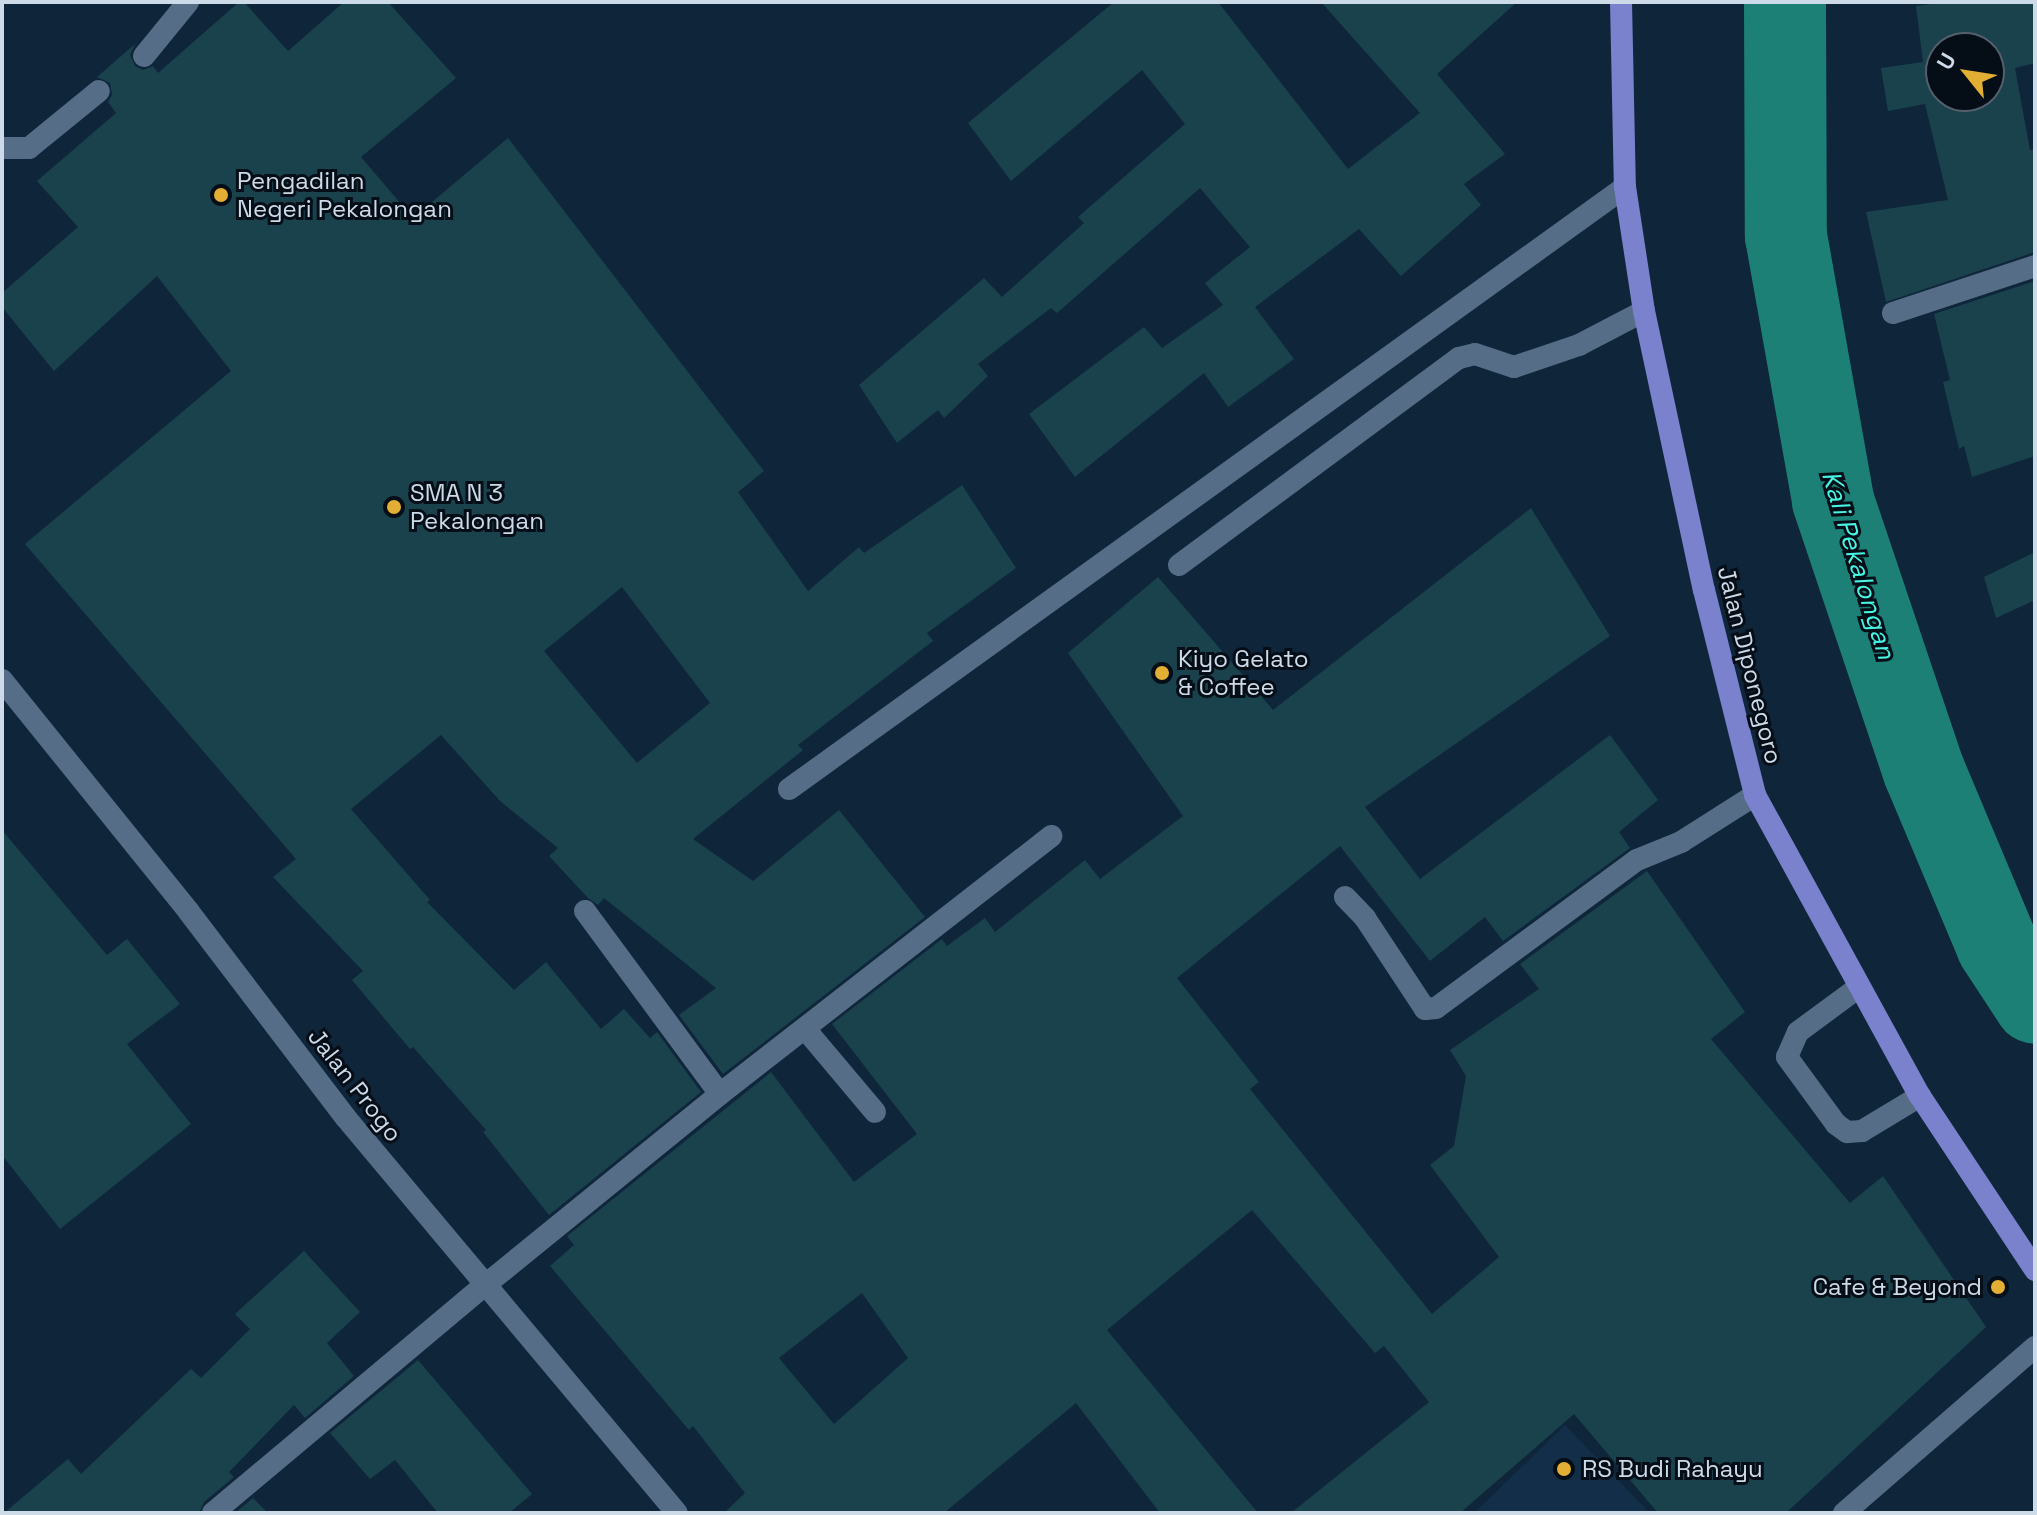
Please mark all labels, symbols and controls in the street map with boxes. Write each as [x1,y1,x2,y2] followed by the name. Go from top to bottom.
[1925,32,2005,112] north arrow
[1930,48,1962,74] text: U
[237,167,452,223] place label: Pengadilan Negeri Pekalongan
[212,186,230,204] marker: Pengadilan Negeri Pekalongan
[1815,467,1901,663] water label: Kali Pekalongan
[410,479,544,535] place label: SMA N 3 Pekalongan
[385,498,403,516] marker: SMA N 3 Pekalongan
[1712,563,1788,767] street label: Jalan Diponegoro
[1178,645,1309,701] place label: Kiyo Gelato & Coffee
[1153,664,1171,682] marker: Kiyo Gelato & Coffee
[302,1023,408,1147] street label: Jalan Progo
[1813,1273,1982,1301] place label: Cafe & Beyond
[1989,1278,2007,1296] marker: Cafe & Beyond
[1582,1455,1763,1483] place label: RS Budi Rahayu
[1553,1458,1575,1480] marker: RS Budi Rahayu

